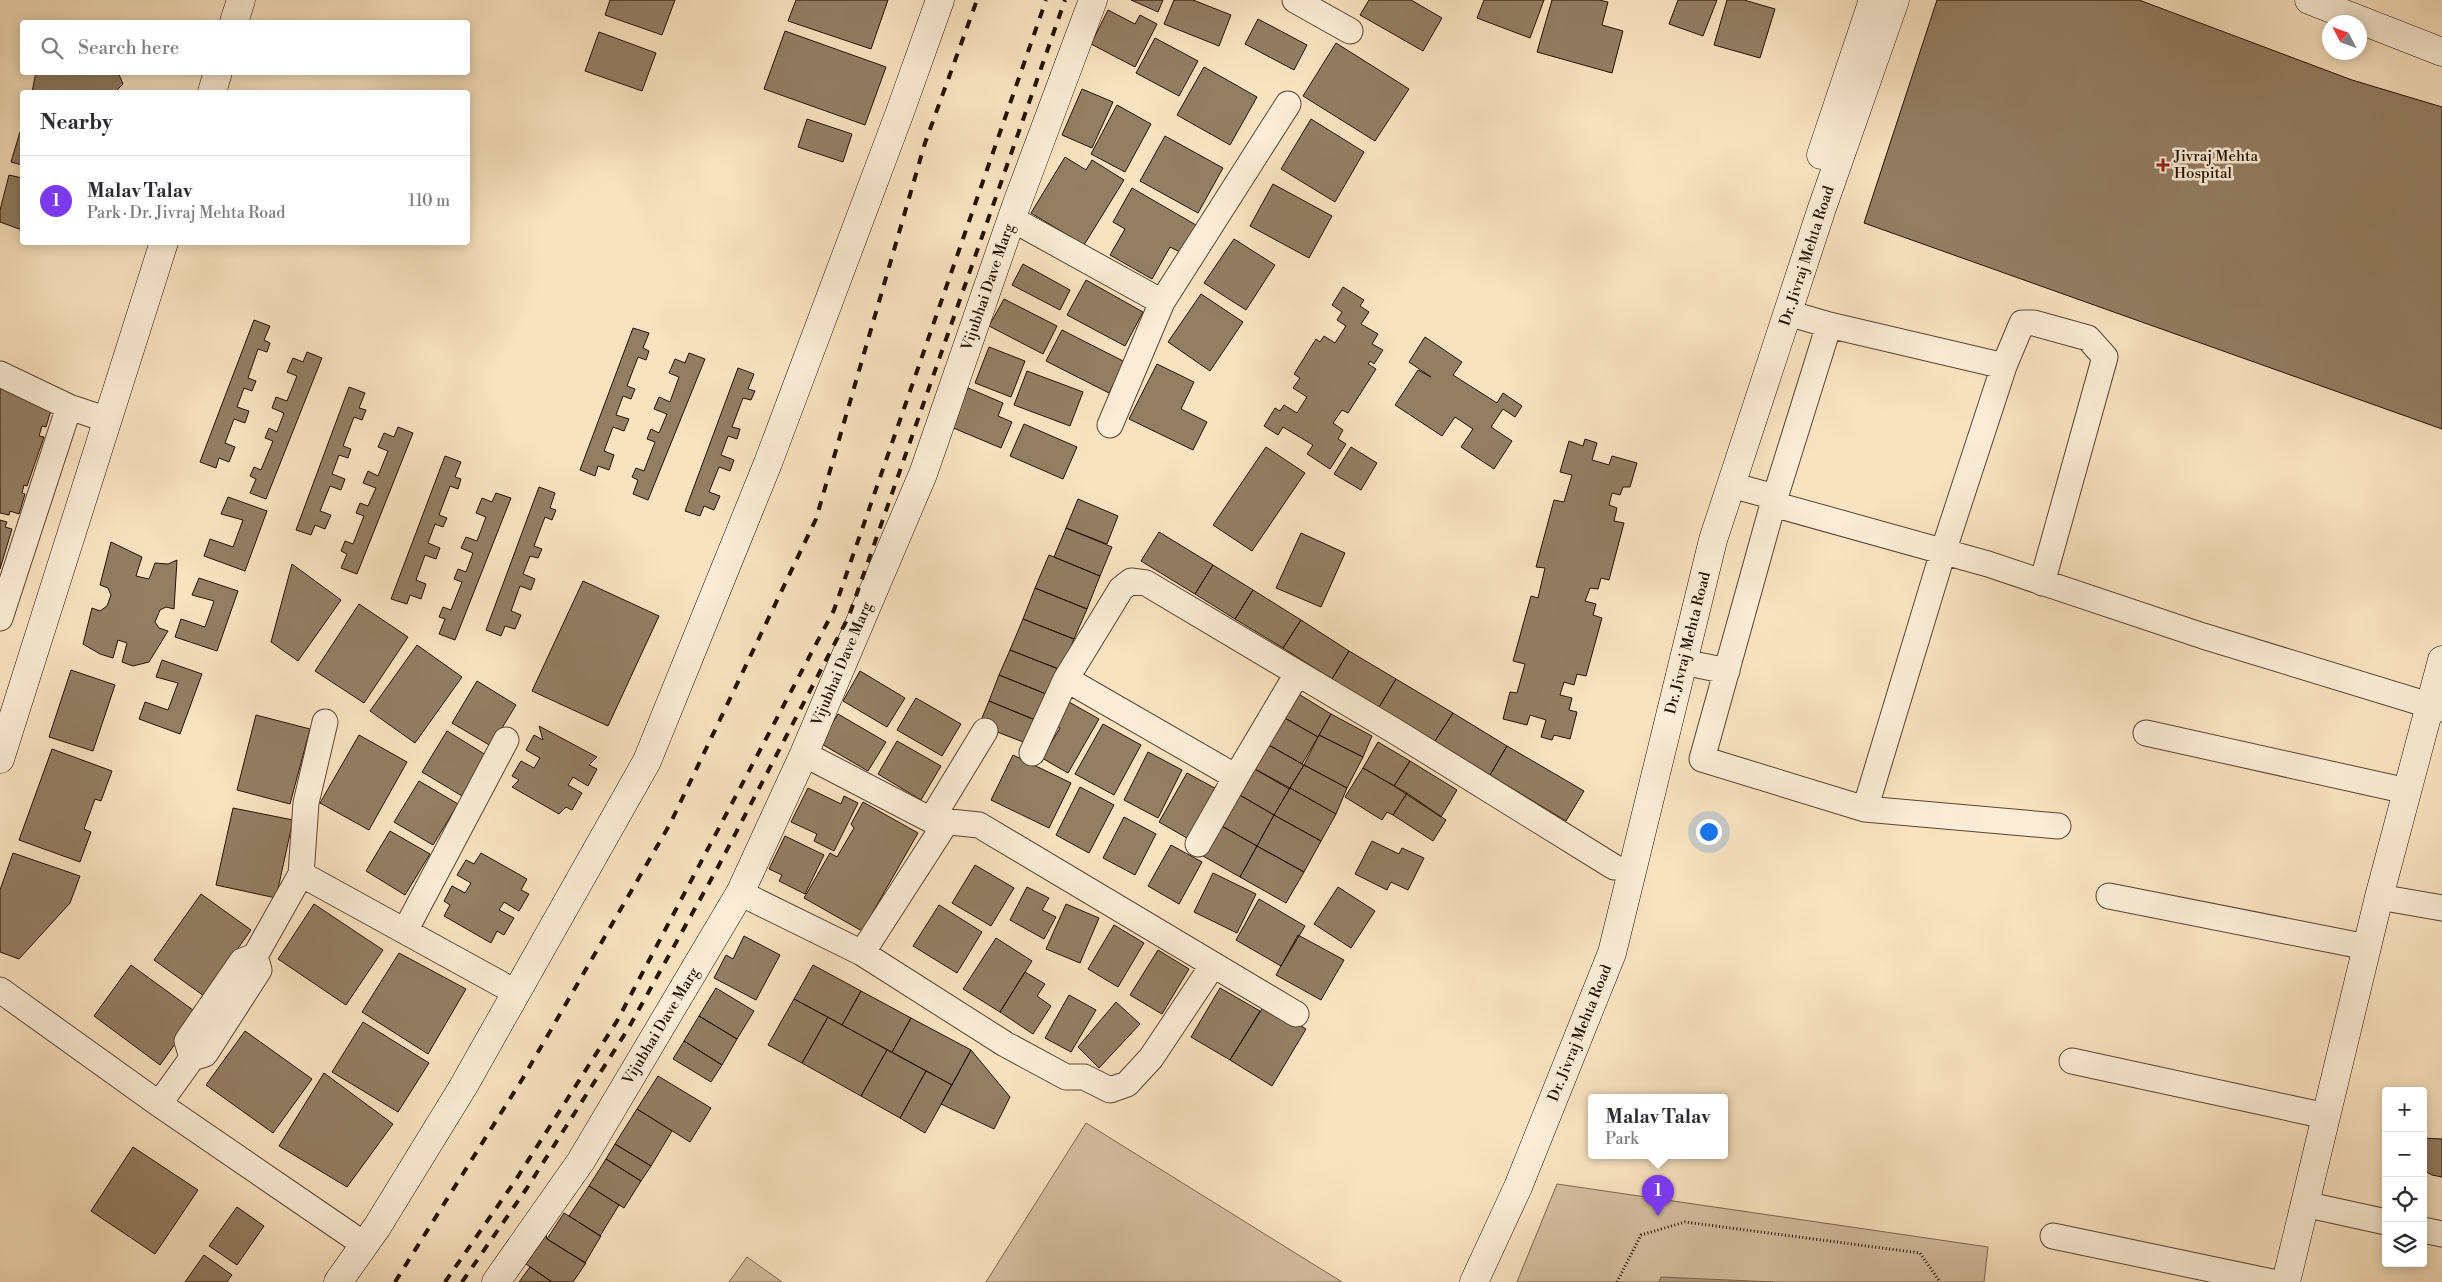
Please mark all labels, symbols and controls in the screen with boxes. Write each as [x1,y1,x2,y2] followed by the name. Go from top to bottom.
[2322,15,2367,60] north arrow
[20,20,470,75] search box
[38,34,66,62] icon: search
[78,36,179,60] text: Search here
[40,110,113,136] text: Nearby
[2173,147,2259,183] place label: Jivraj Mehta Hospital
[2156,158,2170,172] marker: Jivraj Mehta Hospital
[87,179,192,203] text: Malav Talav
[1775,183,1839,328] street label: Dr. Jivraj Mehta Road
[52,191,60,211] text: 1
[408,191,450,211] text: 110 m
[87,203,285,223] text: Park · Dr. Jivraj Mehta Road
[957,221,1019,354] street label: Vijubhai Dave Marg
[1661,569,1715,716] street label: Dr. Jivraj Mehta Road
[807,599,877,730] street label: Vijubhai Dave Marg
[1696,819,1722,845] your location
[1544,961,1616,1104] street label: Dr. Jivraj Mehta Road
[618,964,704,1089] street label: Vijubhai Dave Marg
[2382,1087,2427,1267] map controls
[2382,1087,2427,1132] button: +
[1588,1094,1728,1159] popup
[1605,1105,1711,1129] text: Malav Talav
[1605,1129,1639,1149] text: Park
[2382,1132,2427,1177] button: −
[1642,1175,1674,1216] pin: 1
[2382,1177,2427,1222] button: locate
[2382,1222,2427,1267] button: layers

